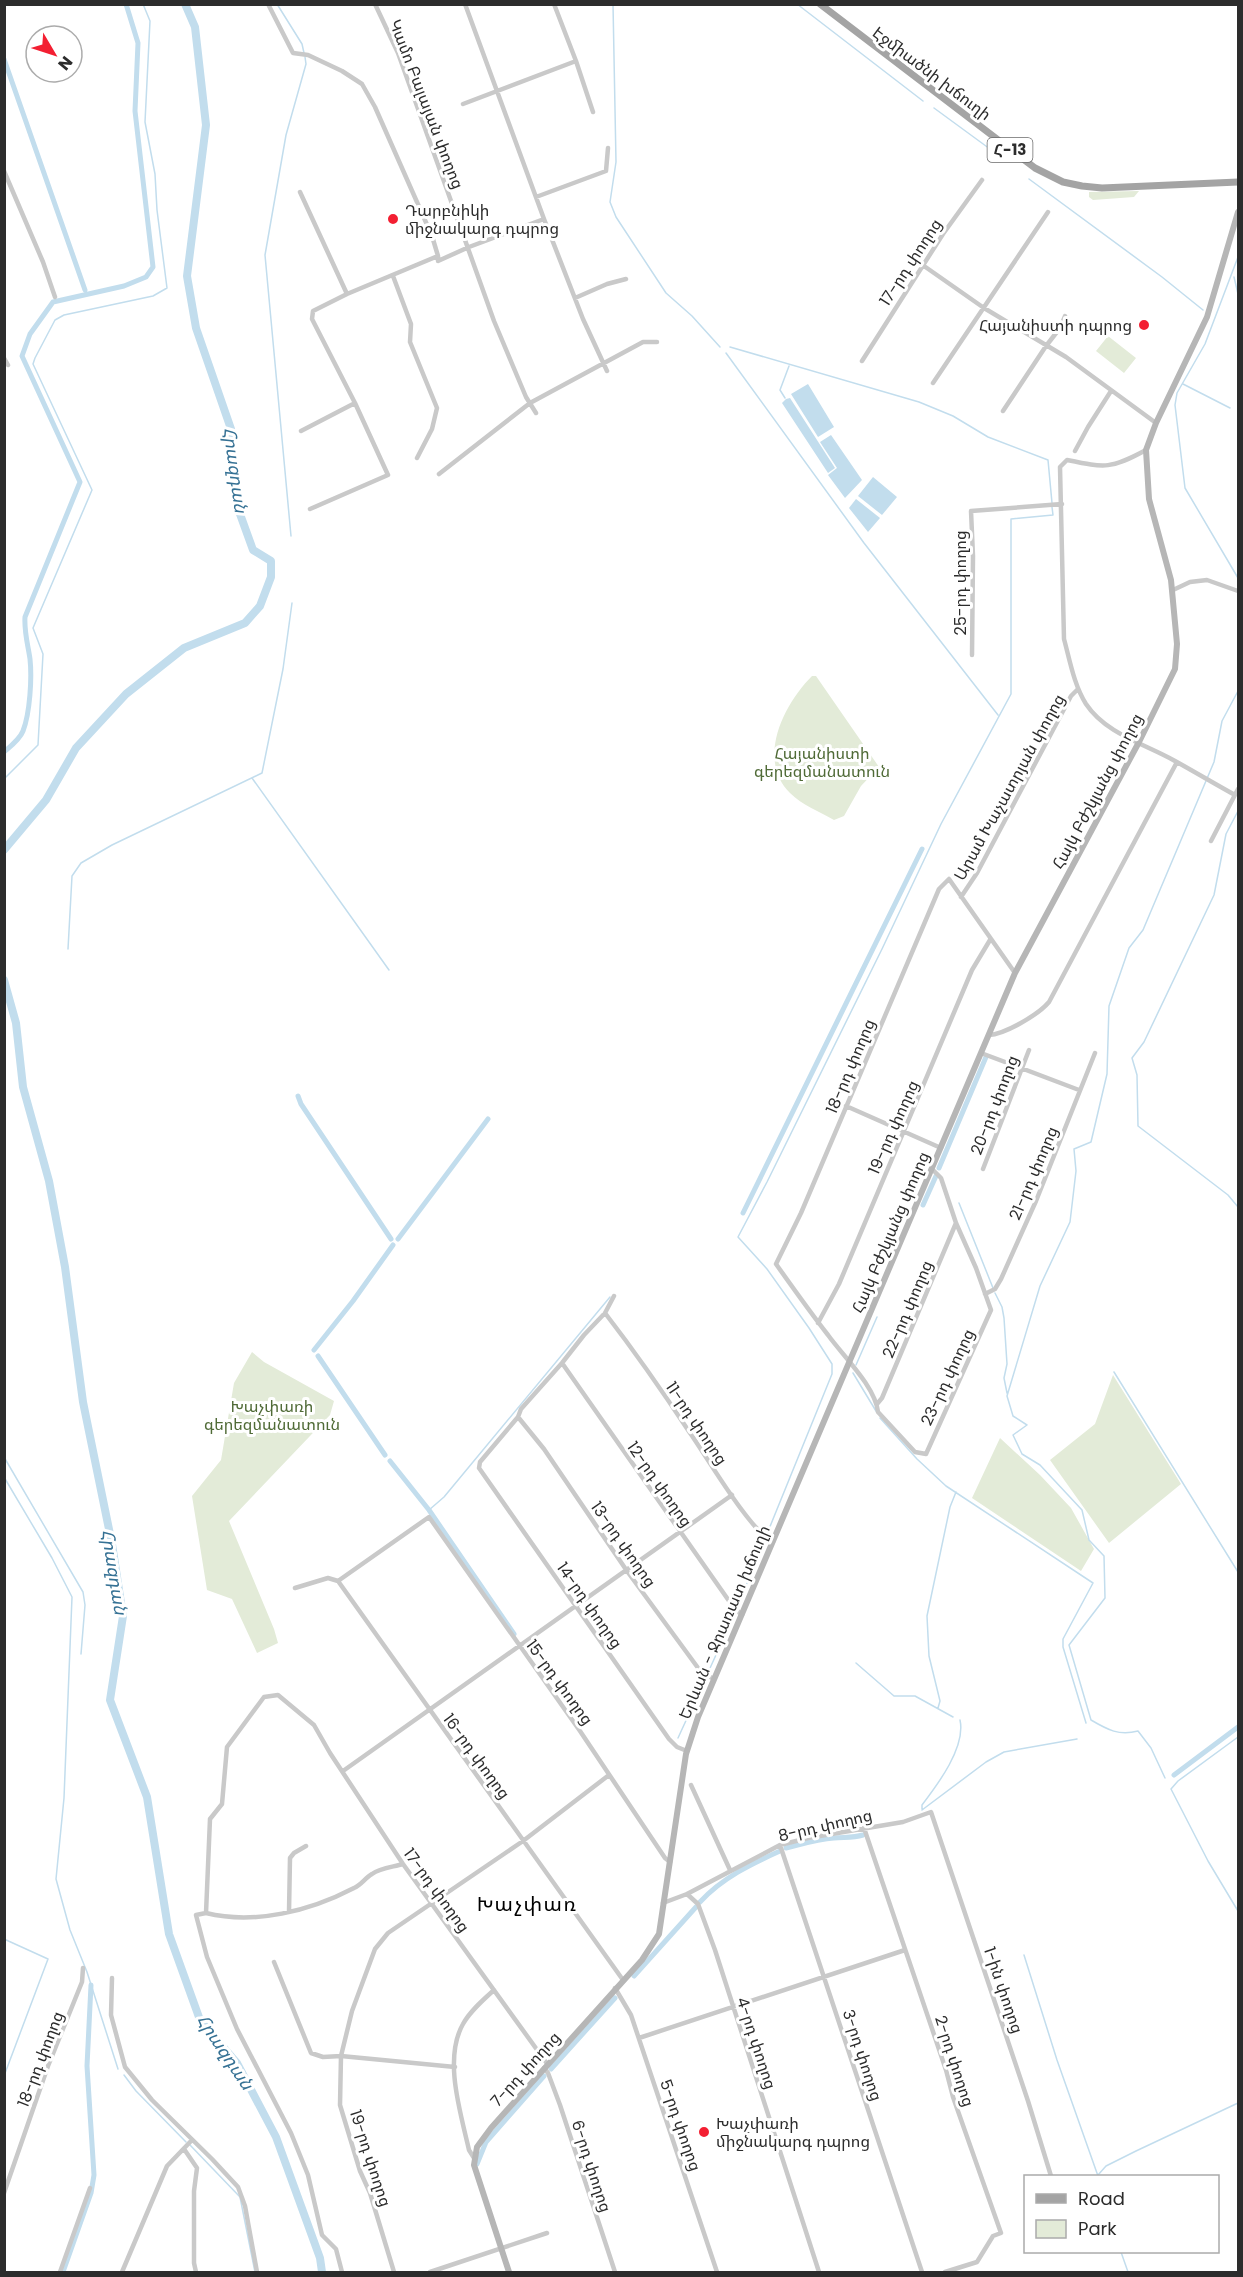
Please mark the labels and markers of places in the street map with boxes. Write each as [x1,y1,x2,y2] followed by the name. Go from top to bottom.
[405,199,559,240] place label: Դարբնիկի միջնակարգ դպրոց
[386,212,400,226] marker: Դարբնիկի միջնակարգ դպրոց
[979,314,1132,337] place label: Հայանիստի դպրոց
[1137,318,1151,332] marker: Հայանիստի դպրոց
[716,2112,870,2153] place label: Խաչփառի միջնակարգ դպրոց
[697,2125,711,2139] marker: Խաչփառի միջնակարգ դպրոց

